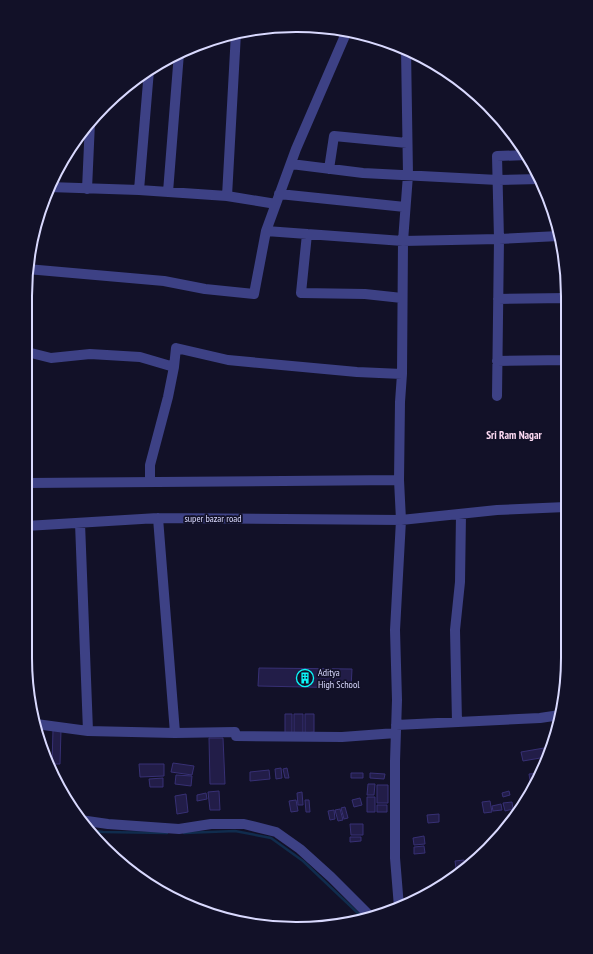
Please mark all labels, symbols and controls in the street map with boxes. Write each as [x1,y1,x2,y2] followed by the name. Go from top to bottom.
[486,428,543,442] district label: Sri Ram Nagar
[184,512,242,525] street label: super bazar road
[318,666,360,691] place label: Aditya High School
[295,668,315,688] building icon: Aditya High School

